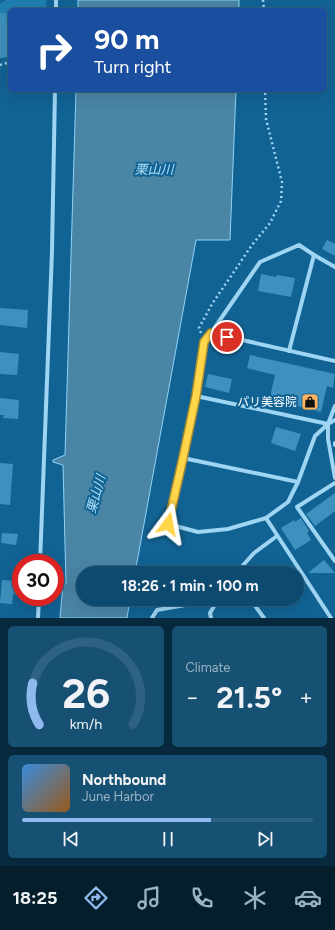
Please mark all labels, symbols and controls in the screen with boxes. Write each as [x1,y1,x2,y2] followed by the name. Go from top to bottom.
[94,22,159,56] text: 90 m
[28,24,80,76] icon: right
[94,56,171,78] text: Turn right
[134,162,175,177] water label: 栗山川
[210,320,244,354] pin
[216,326,238,348] icon: arrive
[300,392,320,412] shop icon: パリ美容院
[237,395,297,409] place label: パリ美容院
[83,471,109,515] water label: 栗山川
[147,503,189,545] position arrow
[12,554,64,606] speed limit sign: 30
[121,577,259,595] text: 18:26 · 1 min · 100 m
[186,660,230,675] text: Climate
[62,667,110,717] text: 26
[216,679,282,716] text: 21.5°
[186,684,199,711] text: −
[299,684,313,711] text: +
[69,714,102,732] text: km/h
[82,771,166,789] text: Northbound
[82,789,154,804] text: June Harbor
[60,828,82,850] icon: previous
[157,828,179,850] icon: pause
[254,828,276,850] icon: next
[82,884,110,912] icon: directions
[135,884,163,912] icon: music
[188,884,216,912] icon: phone
[241,884,269,912] icon: climate
[294,884,322,912] icon: car
[13,887,57,909] text: 18:25

